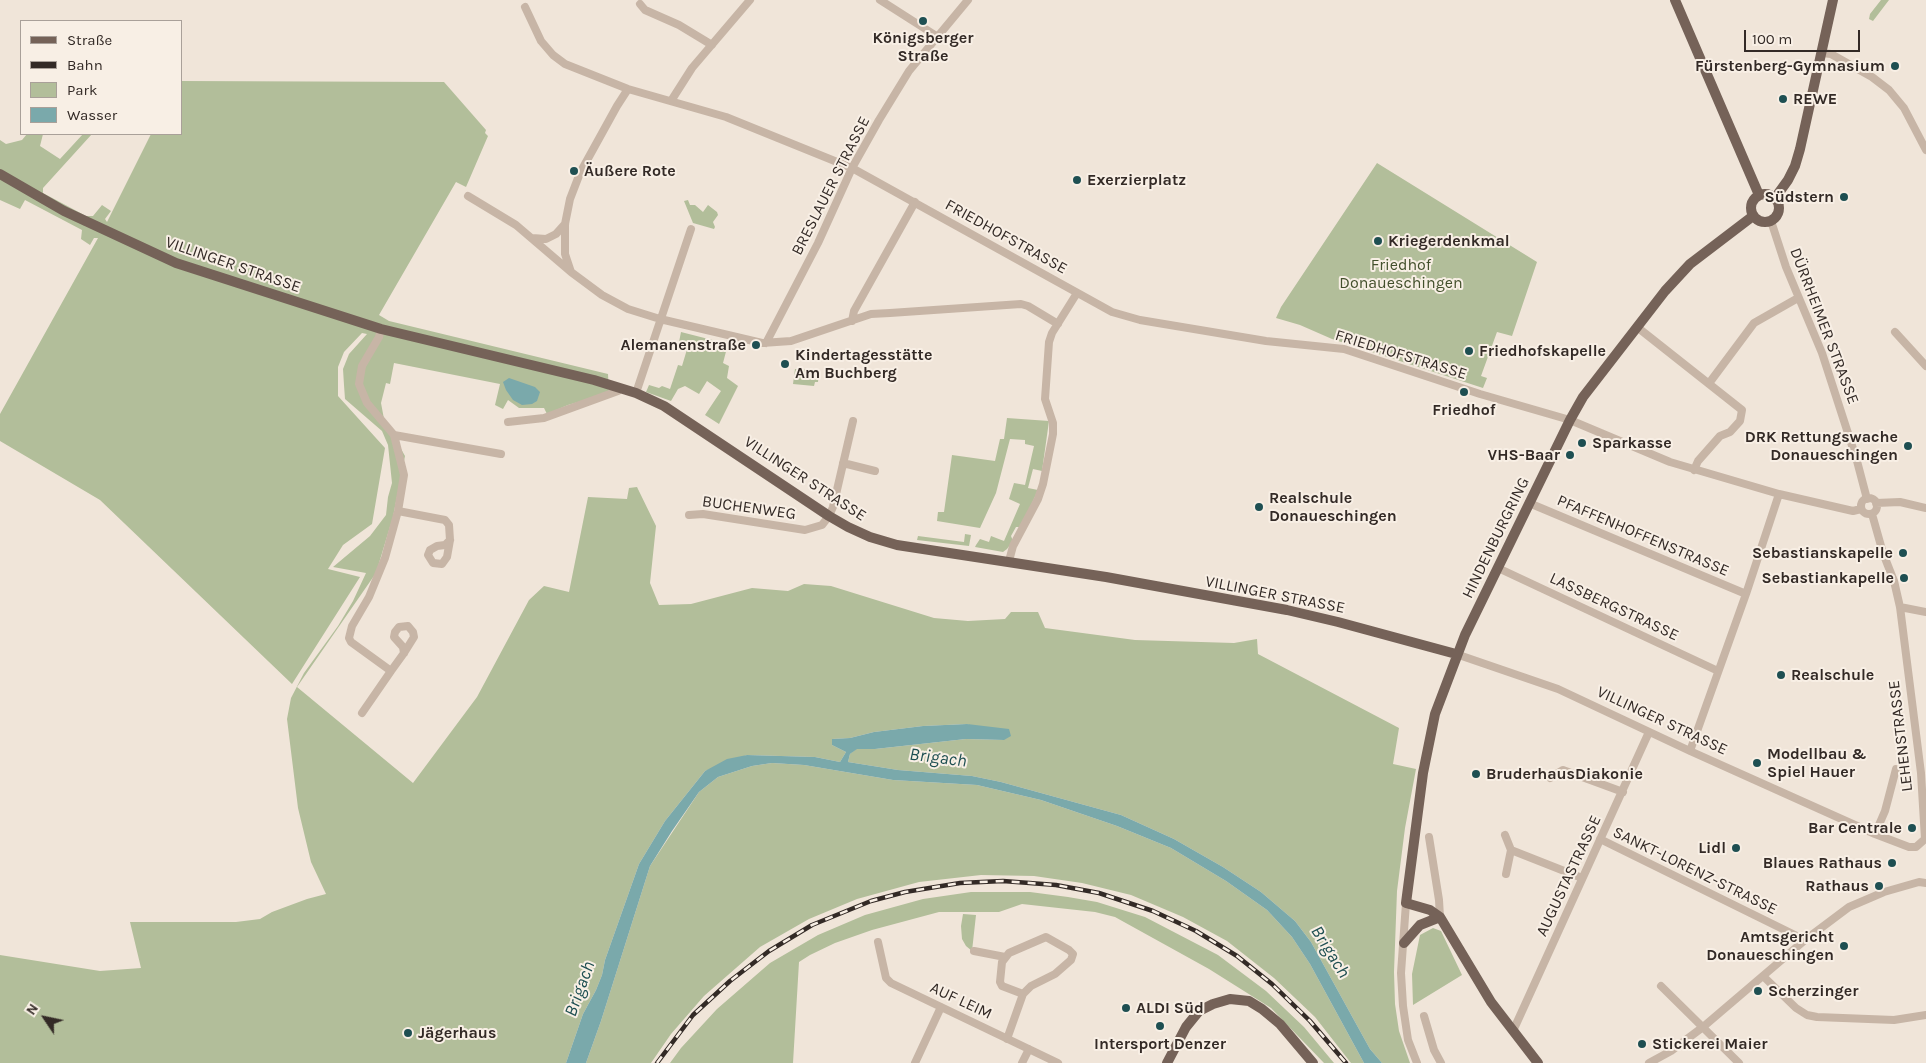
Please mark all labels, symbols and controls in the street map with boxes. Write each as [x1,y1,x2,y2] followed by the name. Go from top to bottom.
[917,15,929,27] marker: Königsberger Straße
[20,20,182,135] legend
[1746,20,1862,52] scale bar
[872,28,974,66] place label: Königsberger Straße
[1752,30,1792,48] text: 100 m
[67,31,112,49] text: Straße
[67,56,103,74] text: Bahn
[1695,56,1885,76] place label: Fürstenberg-Gymnasium
[1889,60,1901,72] marker: Fürstenberg-Gymnasium
[67,81,97,99] text: Park
[1793,89,1837,109] place label: REWE
[1777,93,1789,105] marker: REWE
[67,106,117,124] text: Wasser
[788,113,874,259] street label: BRESLAUER STRASSE
[584,161,676,181] place label: Äußere Rote
[568,165,580,177] marker: Äußere Rote
[1087,170,1186,190] place label: Exerzierplatz
[1071,174,1083,186] marker: Exerzierplatz
[1764,187,1834,207] place label: Südstern
[1838,191,1850,203] marker: Südstern
[942,195,1070,279] street label: FRIEDHOFSTRASSE
[1388,231,1510,251] place label: Kriegerdenkmal
[163,233,303,297] street label: VILLINGER STRASSE
[1372,235,1384,247] marker: Kriegerdenkmal
[1785,245,1863,407] street label: DÜRRHEIMER STRASSE
[1339,255,1463,293] park label: Friedhof Donaueschingen
[1333,326,1469,384] street label: FRIEDHOFSTRASSE
[620,335,746,355] place label: Alemanenstraße
[750,339,762,351] marker: Alemanenstraße
[1479,341,1606,361] place label: Friedhofskapelle
[795,345,932,383] place label: Kindertagesstätte Am Buchberg
[1463,345,1475,357] marker: Friedhofskapelle
[779,358,791,370] marker: Kindertagesstätte Am Buchberg
[1458,386,1470,398] marker: Friedhof
[1432,400,1496,420] place label: Friedhof
[1745,427,1898,465] place label: DRK Rettungswache Donaueschingen
[740,432,870,526] street label: VILLINGER STRASSE
[1592,433,1672,453] place label: Sparkasse
[1576,437,1588,449] marker: Sparkasse
[1902,440,1914,452] marker: DRK Rettungswache Donaueschingen
[1488,445,1560,465] place label: VHS-Baar
[1564,449,1576,461] marker: VHS-Baar
[1458,474,1534,602] street label: HINDENBURGRING
[1269,488,1397,526] place label: Realschule Donaueschingen
[1554,491,1732,581] street label: PFAFFENHOFFENSTRASSE
[701,492,797,524] street label: BUCHENWEG
[1253,501,1265,513] marker: Realschule Donaueschingen
[1752,543,1893,563] place label: Sebastianskapelle
[1897,547,1909,559] marker: Sebastianskapelle
[1762,568,1894,588] place label: Sebastiankapelle
[1546,569,1682,645] street label: LASSBERGSTRASSE
[1204,572,1346,618] street label: VILLINGER STRASSE
[1898,572,1910,584] marker: Sebastiankapelle
[1791,665,1874,685] place label: Realschule
[1775,669,1787,681] marker: Realschule
[1885,679,1917,793] street label: LEHENSTRASSE
[1594,682,1730,760] street label: VILLINGER STRASSE
[908,744,968,772] water label: Brigach
[1767,744,1867,782] place label: Modellbau & Spiel Hauer
[1751,757,1763,769] marker: Modellbau & Spiel Hauer
[1486,764,1643,784] place label: BruderhausDiakonie
[1470,768,1482,780] marker: BruderhausDiakonie
[1532,812,1606,940] street label: AUGUSTASTRASSE
[1808,818,1902,838] place label: Bar Centrale
[1906,822,1918,834] marker: Bar Centrale
[1610,823,1780,919] street label: SANKT-LORENZ-STRASSE
[1698,838,1726,858] place label: Lidl
[1730,842,1742,854] marker: Lidl
[1763,853,1882,873] place label: Blaues Rathaus
[1886,857,1898,869] marker: Blaues Rathaus
[1805,876,1869,896] place label: Rathaus
[1873,880,1885,892] marker: Rathaus
[1306,922,1354,982] water label: Brigach
[1706,927,1834,965] place label: Amtsgericht Donaueschingen
[1838,940,1850,952] marker: Amtsgericht Donaueschingen
[560,958,600,1020] water label: Brigach
[927,978,995,1024] street label: AUF LEIM
[1768,981,1859,1001] place label: Scherzinger
[1752,985,1764,997] marker: Scherzinger
[20,993,70,1043] north arrow
[1136,998,1204,1018] place label: ALDI Süd
[22,1000,42,1018] text: N
[1120,1002,1132,1014] marker: ALDI Süd
[1154,1020,1166,1032] marker: Intersport Denzer
[418,1023,496,1043] place label: Jägerhaus
[402,1027,414,1039] marker: Jägerhaus
[1094,1034,1226,1054] place label: Intersport Denzer
[1652,1034,1768,1054] place label: Stickerei Maier
[1636,1038,1648,1050] marker: Stickerei Maier

